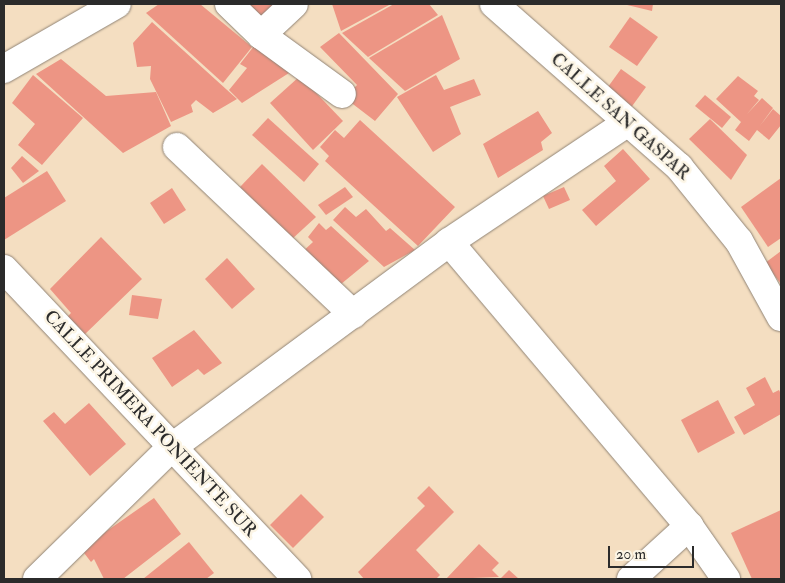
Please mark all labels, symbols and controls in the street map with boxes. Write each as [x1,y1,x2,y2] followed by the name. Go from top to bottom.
[546,49,694,185] street label: CALLE SAN GASPAR
[39,306,261,542] street label: CALLE PRIMERA PONIENTE SUR
[610,536,696,568] scale bar
[616,545,646,564] text: 20 m

